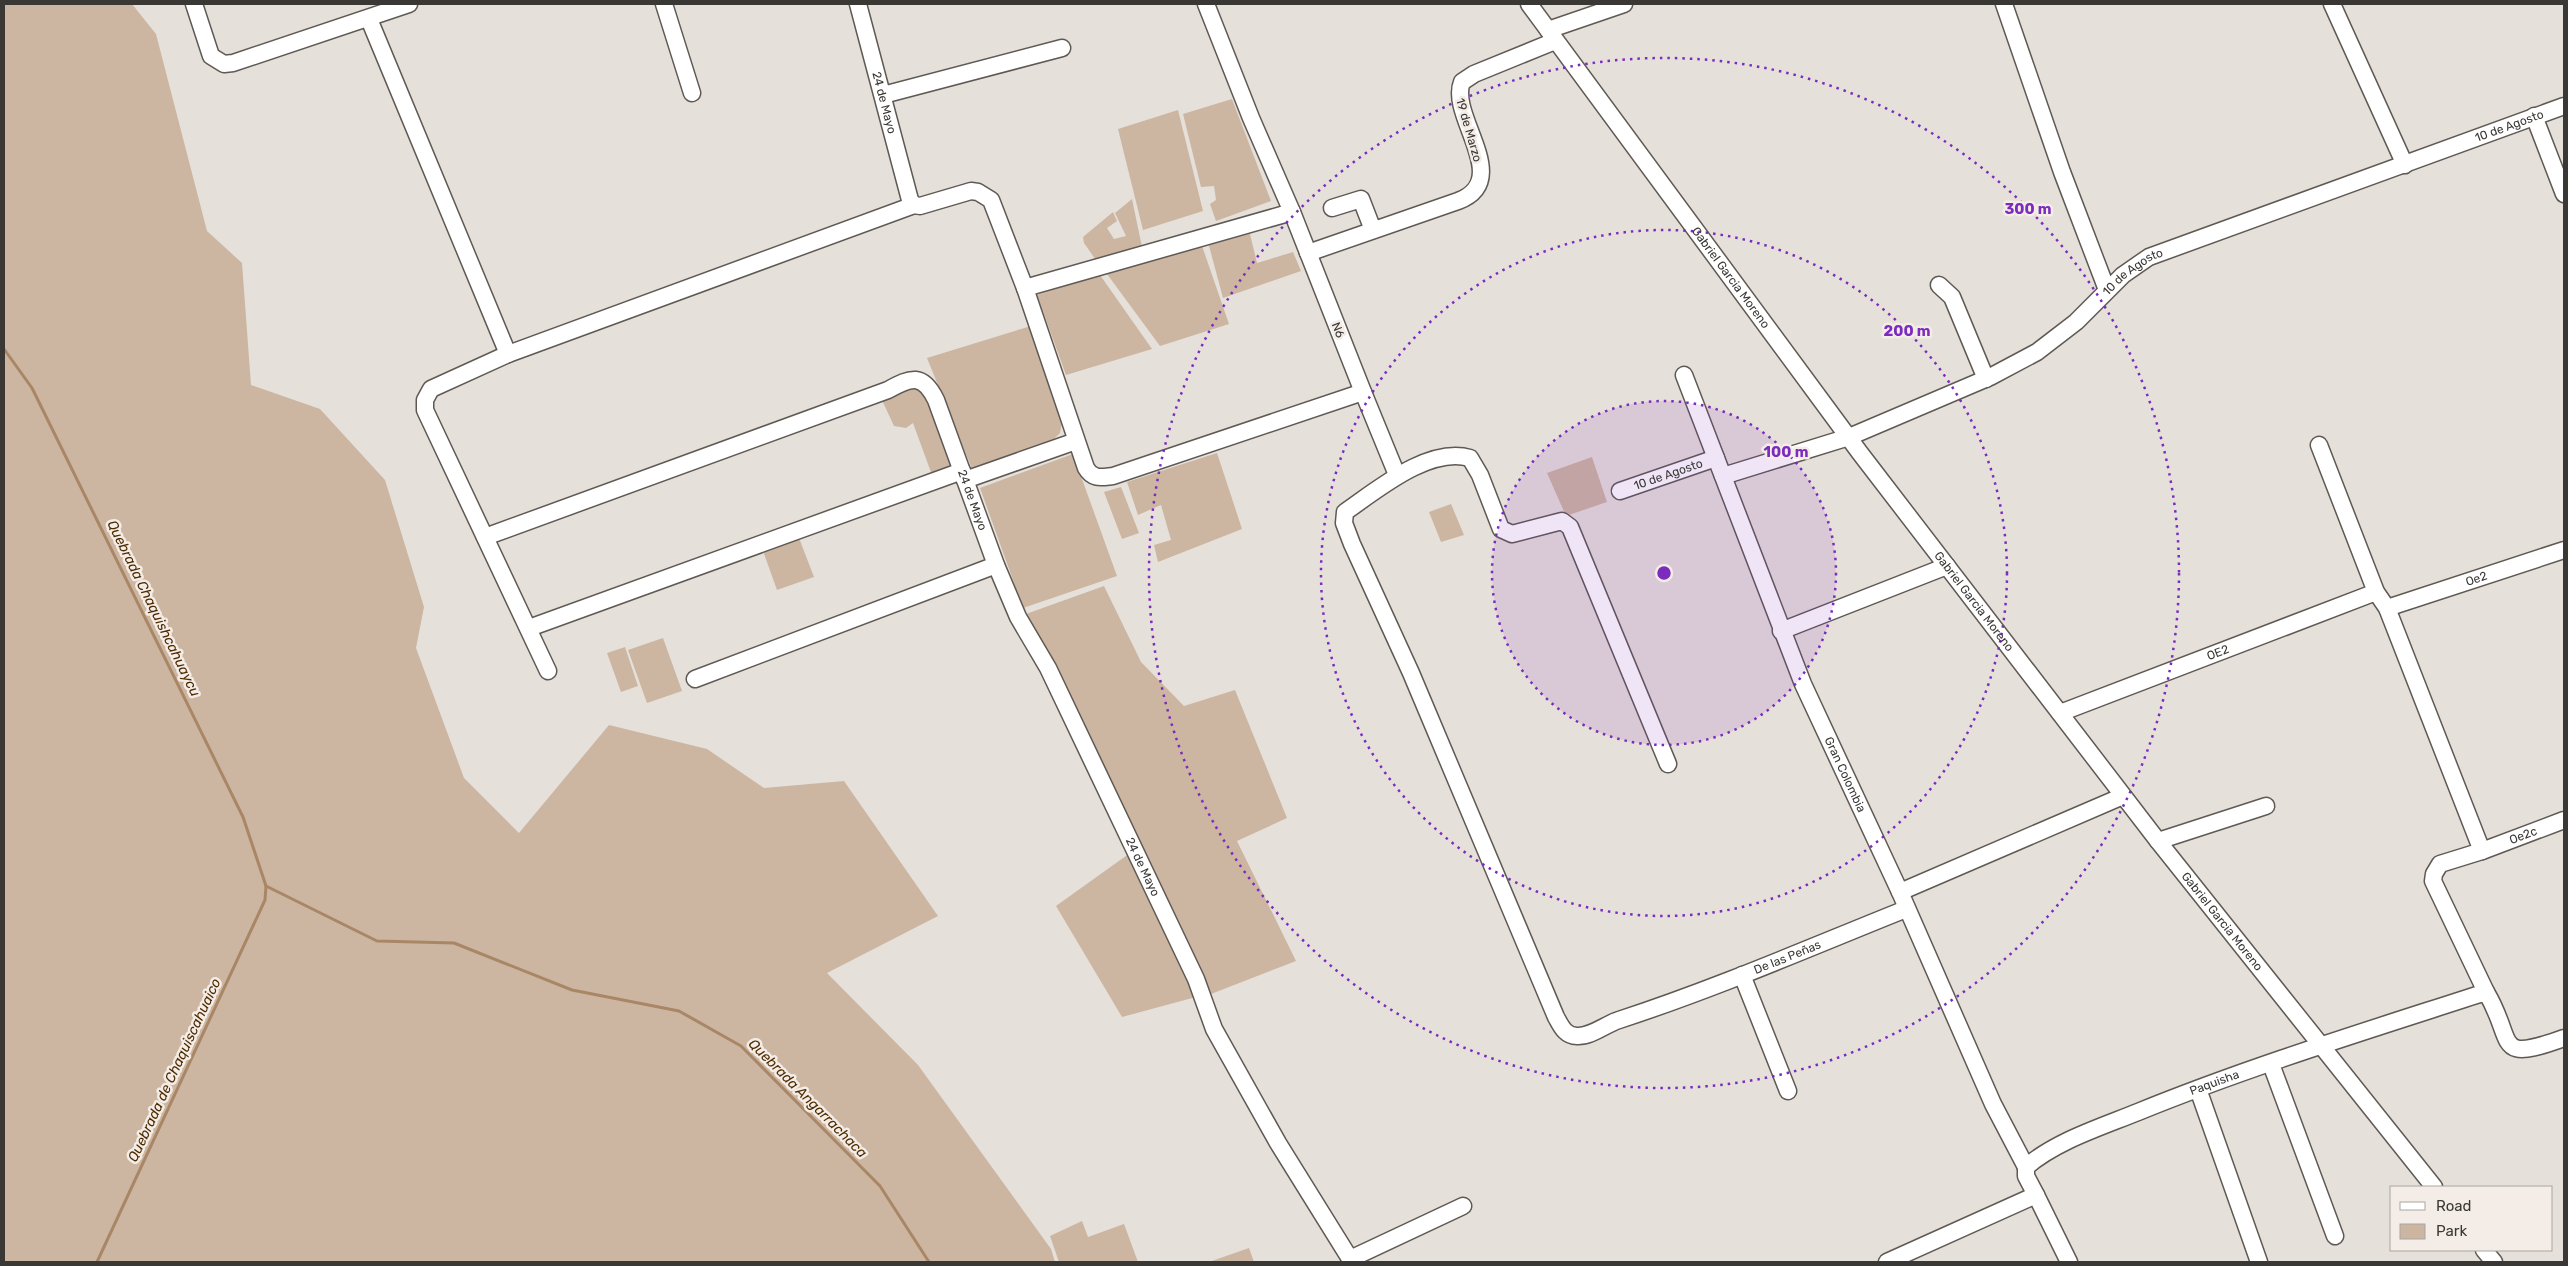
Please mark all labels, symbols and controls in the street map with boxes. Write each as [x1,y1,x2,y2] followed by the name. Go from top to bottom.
[869,70,899,135] street label: 24 de Mayo
[1453,97,1485,164] street label: 19 de Marzo
[2473,107,2546,145] street label: 10 de Agosto
[2004,200,2052,218] text: 300 m
[1689,224,1773,331] street label: Gabriel Garcia Moreno
[2100,245,2165,298] street label: 10 de Agosto
[1329,320,1347,340] street label: N6
[1883,322,1931,340] text: 200 m
[1764,443,1808,461] text: 100 m
[1632,456,1705,493] street label: 10 de Agosto
[955,468,990,532] street label: 24 de Mayo
[103,517,204,700] water label: Quebrada Chaquishcahuaycu
[1931,549,2017,654] street label: Gabriel Garcia Moreno
[1655,564,1673,582] centre of rings
[2464,569,2489,589] street label: Oe2
[2205,642,2231,663] street label: OE2
[1822,735,1869,814] street label: Gran Colombia
[2507,824,2539,847] street label: Oe2c
[1123,835,1163,899] street label: 24 de Mayo
[2179,869,2266,974] street label: Gabriel Garcia Moreno
[1752,937,1823,977] street label: De las Peñas
[124,976,225,1165] water label: Quebrada de Chaquiscahuaico
[745,1035,871,1161] water label: Quebrada Angarrachaca
[2188,1067,2241,1098] street label: Paquisha
[2390,1186,2553,1251] legend
[2436,1197,2472,1215] text: Road
[2436,1222,2467,1240] text: Park

